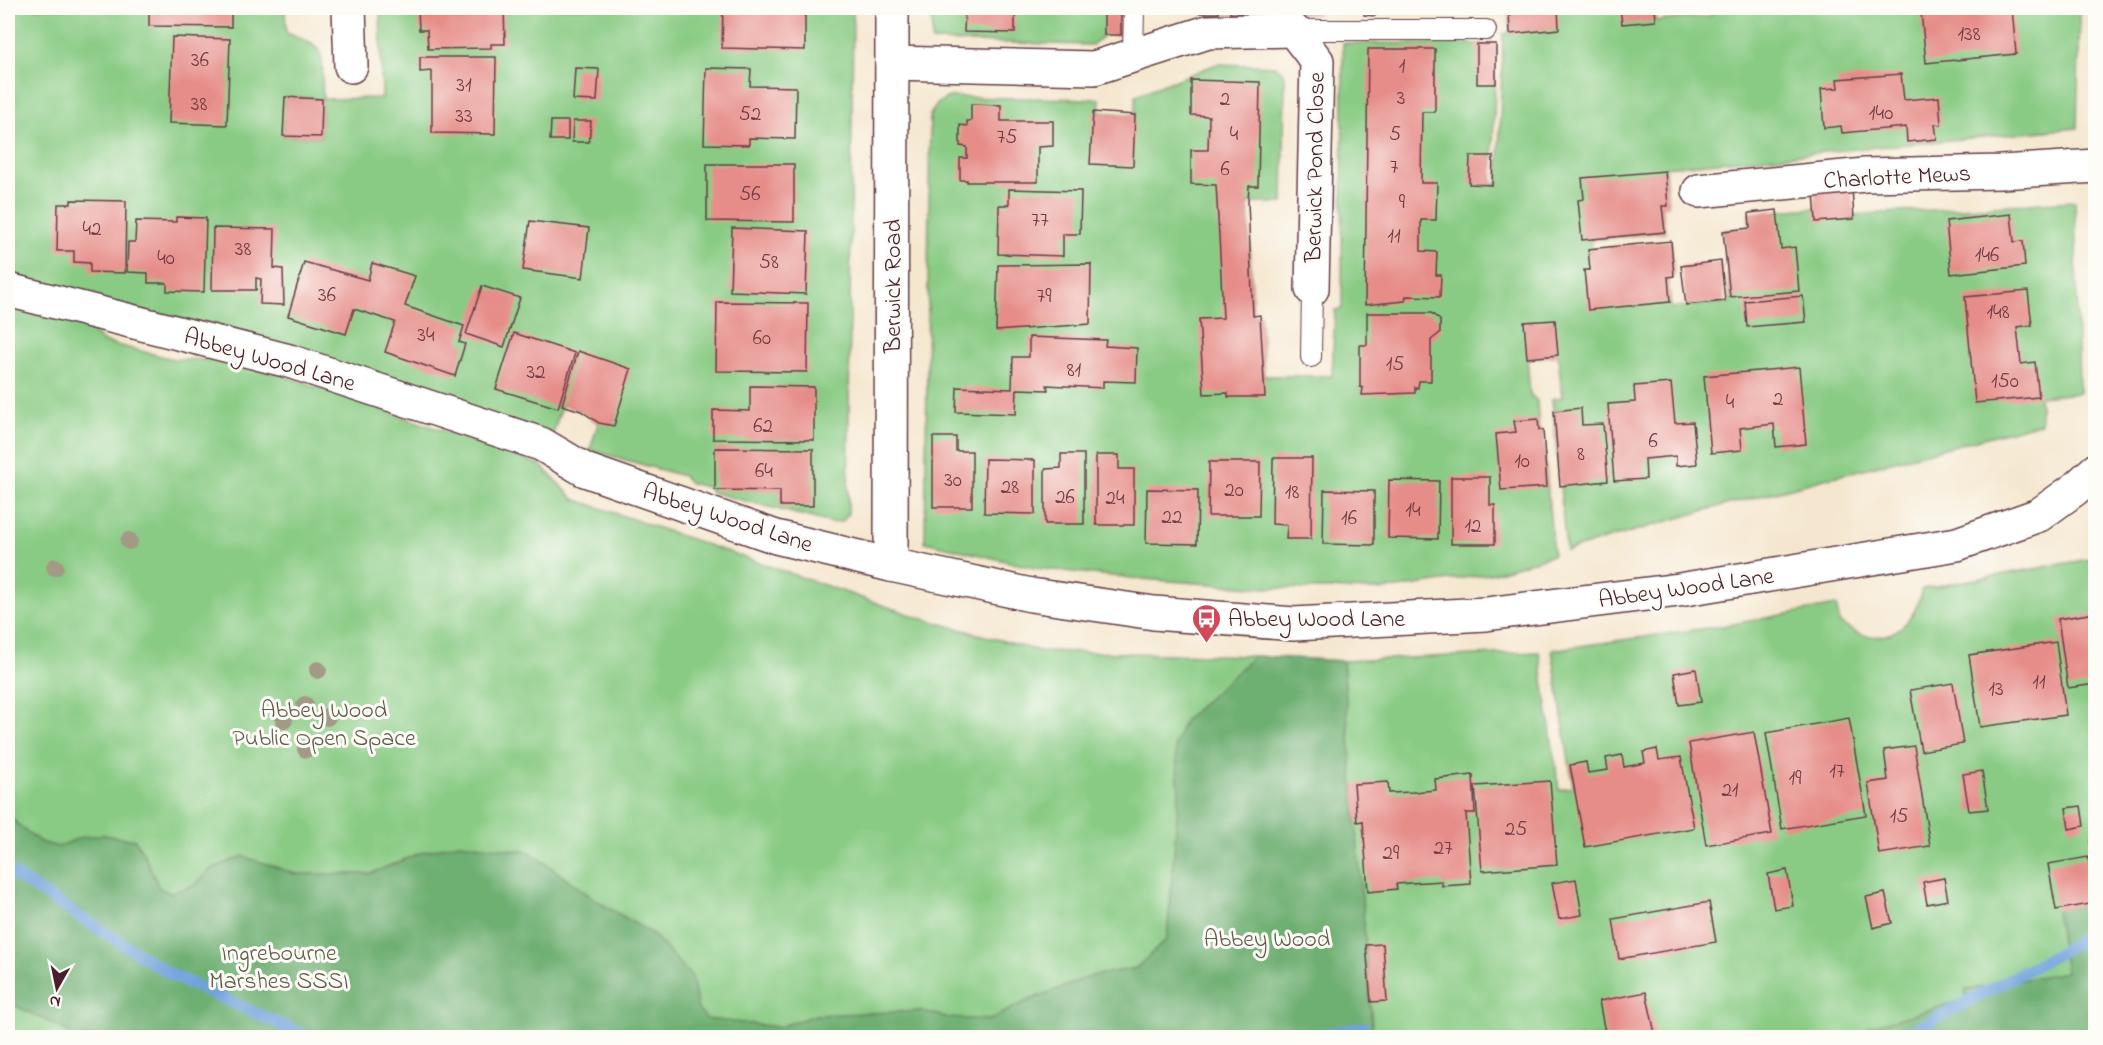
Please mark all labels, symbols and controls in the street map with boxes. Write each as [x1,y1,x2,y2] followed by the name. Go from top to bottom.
[1957,20,1981,50] house number: 138
[191,46,209,76] house number: 36
[1399,52,1406,82] house number: 1
[456,71,472,101] house number: 31
[1297,71,1336,264] street label: Berwick Pond Close
[1397,84,1405,114] house number: 3
[1220,85,1230,115] house number: 2
[191,90,207,120] house number: 38
[1869,99,1893,129] house number: 140
[739,100,761,130] house number: 52
[455,102,473,132] house number: 33
[1230,120,1239,150] house number: 4
[1389,120,1401,150] house number: 5
[997,123,1017,153] house number: 75
[1390,153,1399,183] house number: 7
[1220,155,1230,185] house number: 6
[1822,157,1972,200] street label: Charlotte Mews
[739,180,761,210] house number: 56
[1399,188,1406,218] house number: 9
[1031,206,1049,236] house number: 77
[82,215,102,245] house number: 42
[877,219,912,354] street label: Berwick Road
[1387,222,1401,252] house number: 11
[235,235,251,265] house number: 38
[1975,241,1999,271] house number: 146
[157,244,175,274] house number: 40
[759,248,779,278] house number: 58
[318,281,336,311] house number: 36
[1037,282,1052,312] house number: 79
[1986,298,2010,328] house number: 148
[179,320,359,404] street label: Abbey Wood Lane
[417,321,435,351] house number: 34
[753,324,771,354] house number: 60
[1386,350,1404,380] house number: 15
[1067,356,1082,386] house number: 81
[526,358,546,388] house number: 32
[1991,367,2019,397] house number: 150
[1773,385,1783,415] house number: 2
[1726,388,1735,418] house number: 4
[753,412,773,442] house number: 62
[1648,427,1658,457] house number: 6
[1577,440,1585,470] house number: 8
[1514,447,1530,477] house number: 10
[755,457,773,487] house number: 64
[944,466,962,496] house number: 30
[1001,473,1019,503] house number: 28
[637,475,817,564] street label: Abbey Wood Lane
[1224,476,1244,506] house number: 20
[1285,478,1299,508] house number: 18
[1055,483,1075,513] house number: 26
[1105,484,1125,514] house number: 24
[1405,496,1421,526] house number: 14
[1162,503,1182,533] house number: 22
[1341,504,1357,534] house number: 16
[1464,512,1482,542] house number: 12
[1596,560,1777,620] street label: Abbey Wood Lane
[1191,602,1223,644] bus stop icon: Abbey Wood Lane
[1228,603,1405,639] place label: Abbey Wood Lane
[2032,668,2046,698] house number: 11
[1988,675,2004,705] house number: 13
[232,694,416,757] park label: Abbey Wood Public Open Space
[1829,757,1845,787] house number: 17
[1789,764,1802,794] house number: 19
[1721,776,1739,806] house number: 21
[1890,802,1908,832] house number: 15
[1505,815,1527,845] house number: 25
[1433,834,1453,864] house number: 27
[1383,839,1400,869] house number: 29
[1204,923,1331,959] park label: Abbey Wood
[209,937,349,1000] park label: Ingrebourne Marshes SSSI
[27,958,87,1018] north arrow
[48,988,62,1014] text: N

